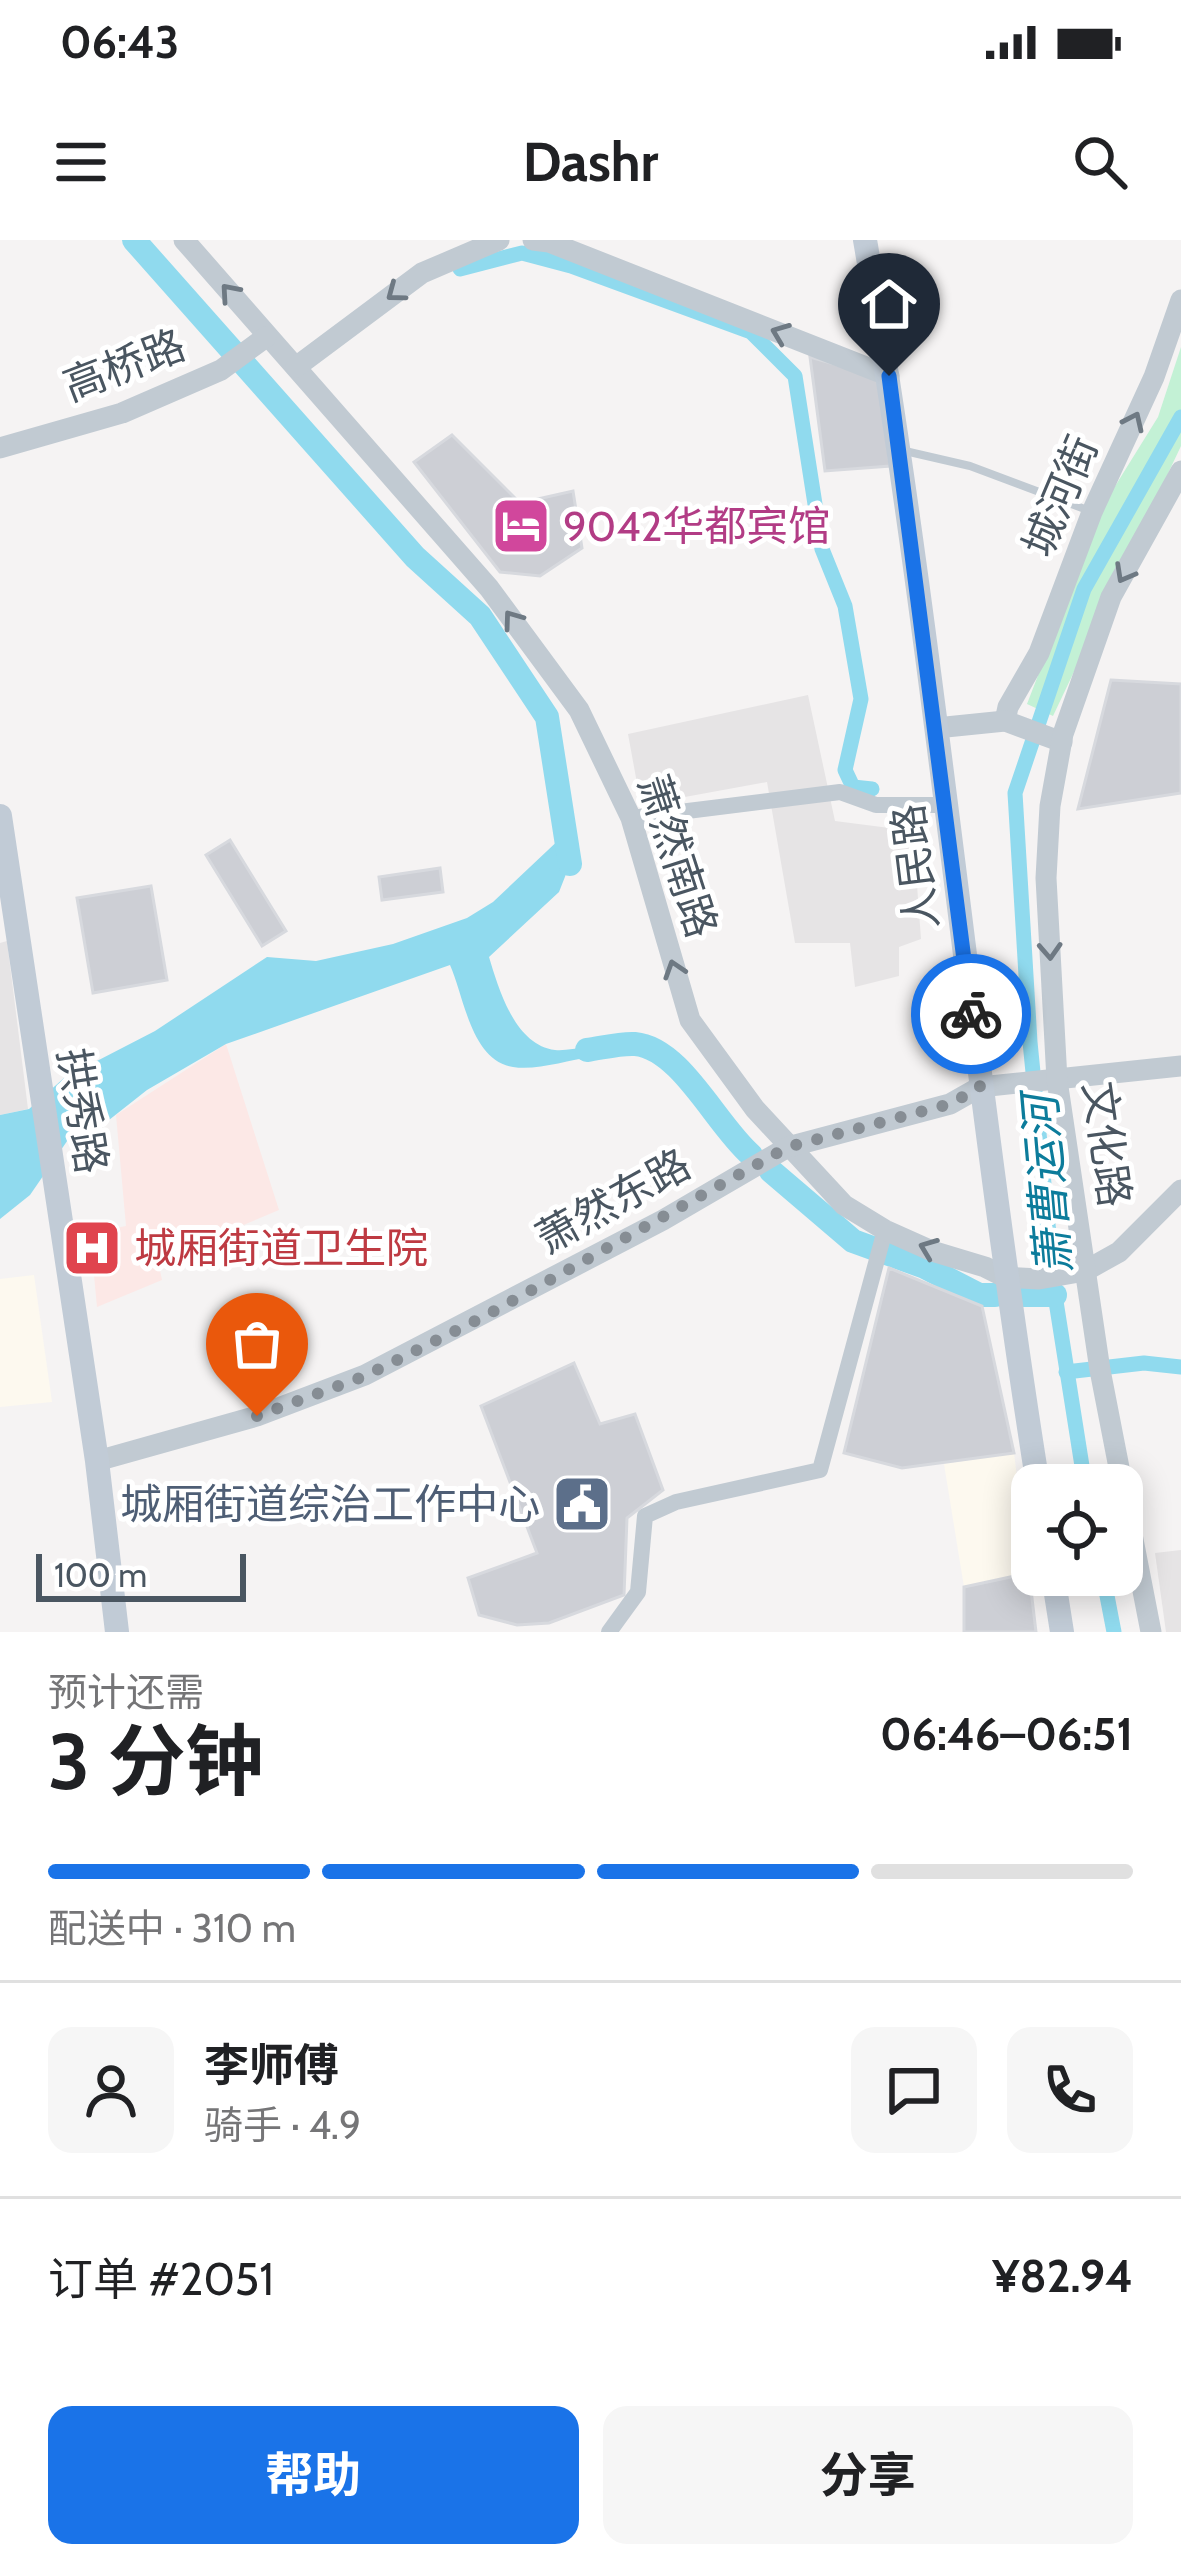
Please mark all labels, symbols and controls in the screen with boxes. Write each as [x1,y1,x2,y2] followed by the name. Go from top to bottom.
[60,15,179,69] text: 06:43
[48,129,114,195] icon: menu
[523,129,658,195] text: Dashr
[1067,129,1133,195] icon: search
[838,253,940,376] pin
[856,271,922,337] icon: home
[387,279,408,301] one-way arrow
[221,284,243,306] one-way arrow
[56,318,192,412] street label: 高桥路
[771,323,792,348] one-way arrow
[1120,412,1143,433] one-way arrow
[1011,428,1109,564] street label: 城河街
[490,495,552,557] hotel icon: 9042华都宾馆
[563,500,830,552] place label: 9042华都宾馆
[1115,561,1138,582] one-way arrow
[504,610,526,632] one-way arrow
[627,768,729,944] street label: 萧然南路
[882,801,948,933] street label: 人民路
[1037,942,1063,961] one-way arrow
[911,954,1031,1074] courier
[663,959,688,980] one-way arrow
[938,981,1004,1047] icon: bike
[47,1045,119,1177] street label: 拱秀路
[1072,1078,1142,1210] street label: 文化路
[1012,1085,1082,1277] water label: 萧曹运河
[527,1138,699,1264] street label: 萧然东路
[61,1217,123,1279] hospital icon: 城厢街道卫生院
[134,1222,428,1274] place label: 城厢街道卫生院
[918,1238,939,1263] one-way arrow
[206,1293,308,1416] pin
[224,1311,290,1377] icon: bag
[1011,1464,1143,1596] map controls
[1011,1464,1143,1596] button: locate
[551,1473,613,1535] public building icon: 城厢街道综治工作中心
[120,1478,540,1530] place label: 城厢街道综治工作中心
[36,1548,246,1601] scale bar
[54,1555,147,1595] text: 100 m
[48,1668,204,1716] text: 预计还需
[880,1707,1133,1761] text: 06:46–06:51
[48,1714,264,1809] text: 3 分钟
[48,1904,296,1952] text: 配送中 · 310 m
[48,2027,174,2153] button: person
[851,2027,977,2153] button: chat
[1007,2027,1133,2153] button: phone
[204,2038,339,2092] text: 李师傅
[204,2101,361,2149] text: 骑手 · 4.9
[992,2249,1133,2303] text: ¥82.94
[48,2252,274,2306] text: 订单 #2051
[48,2406,579,2544] button: 帮助
[603,2406,1133,2544] button: 分享

